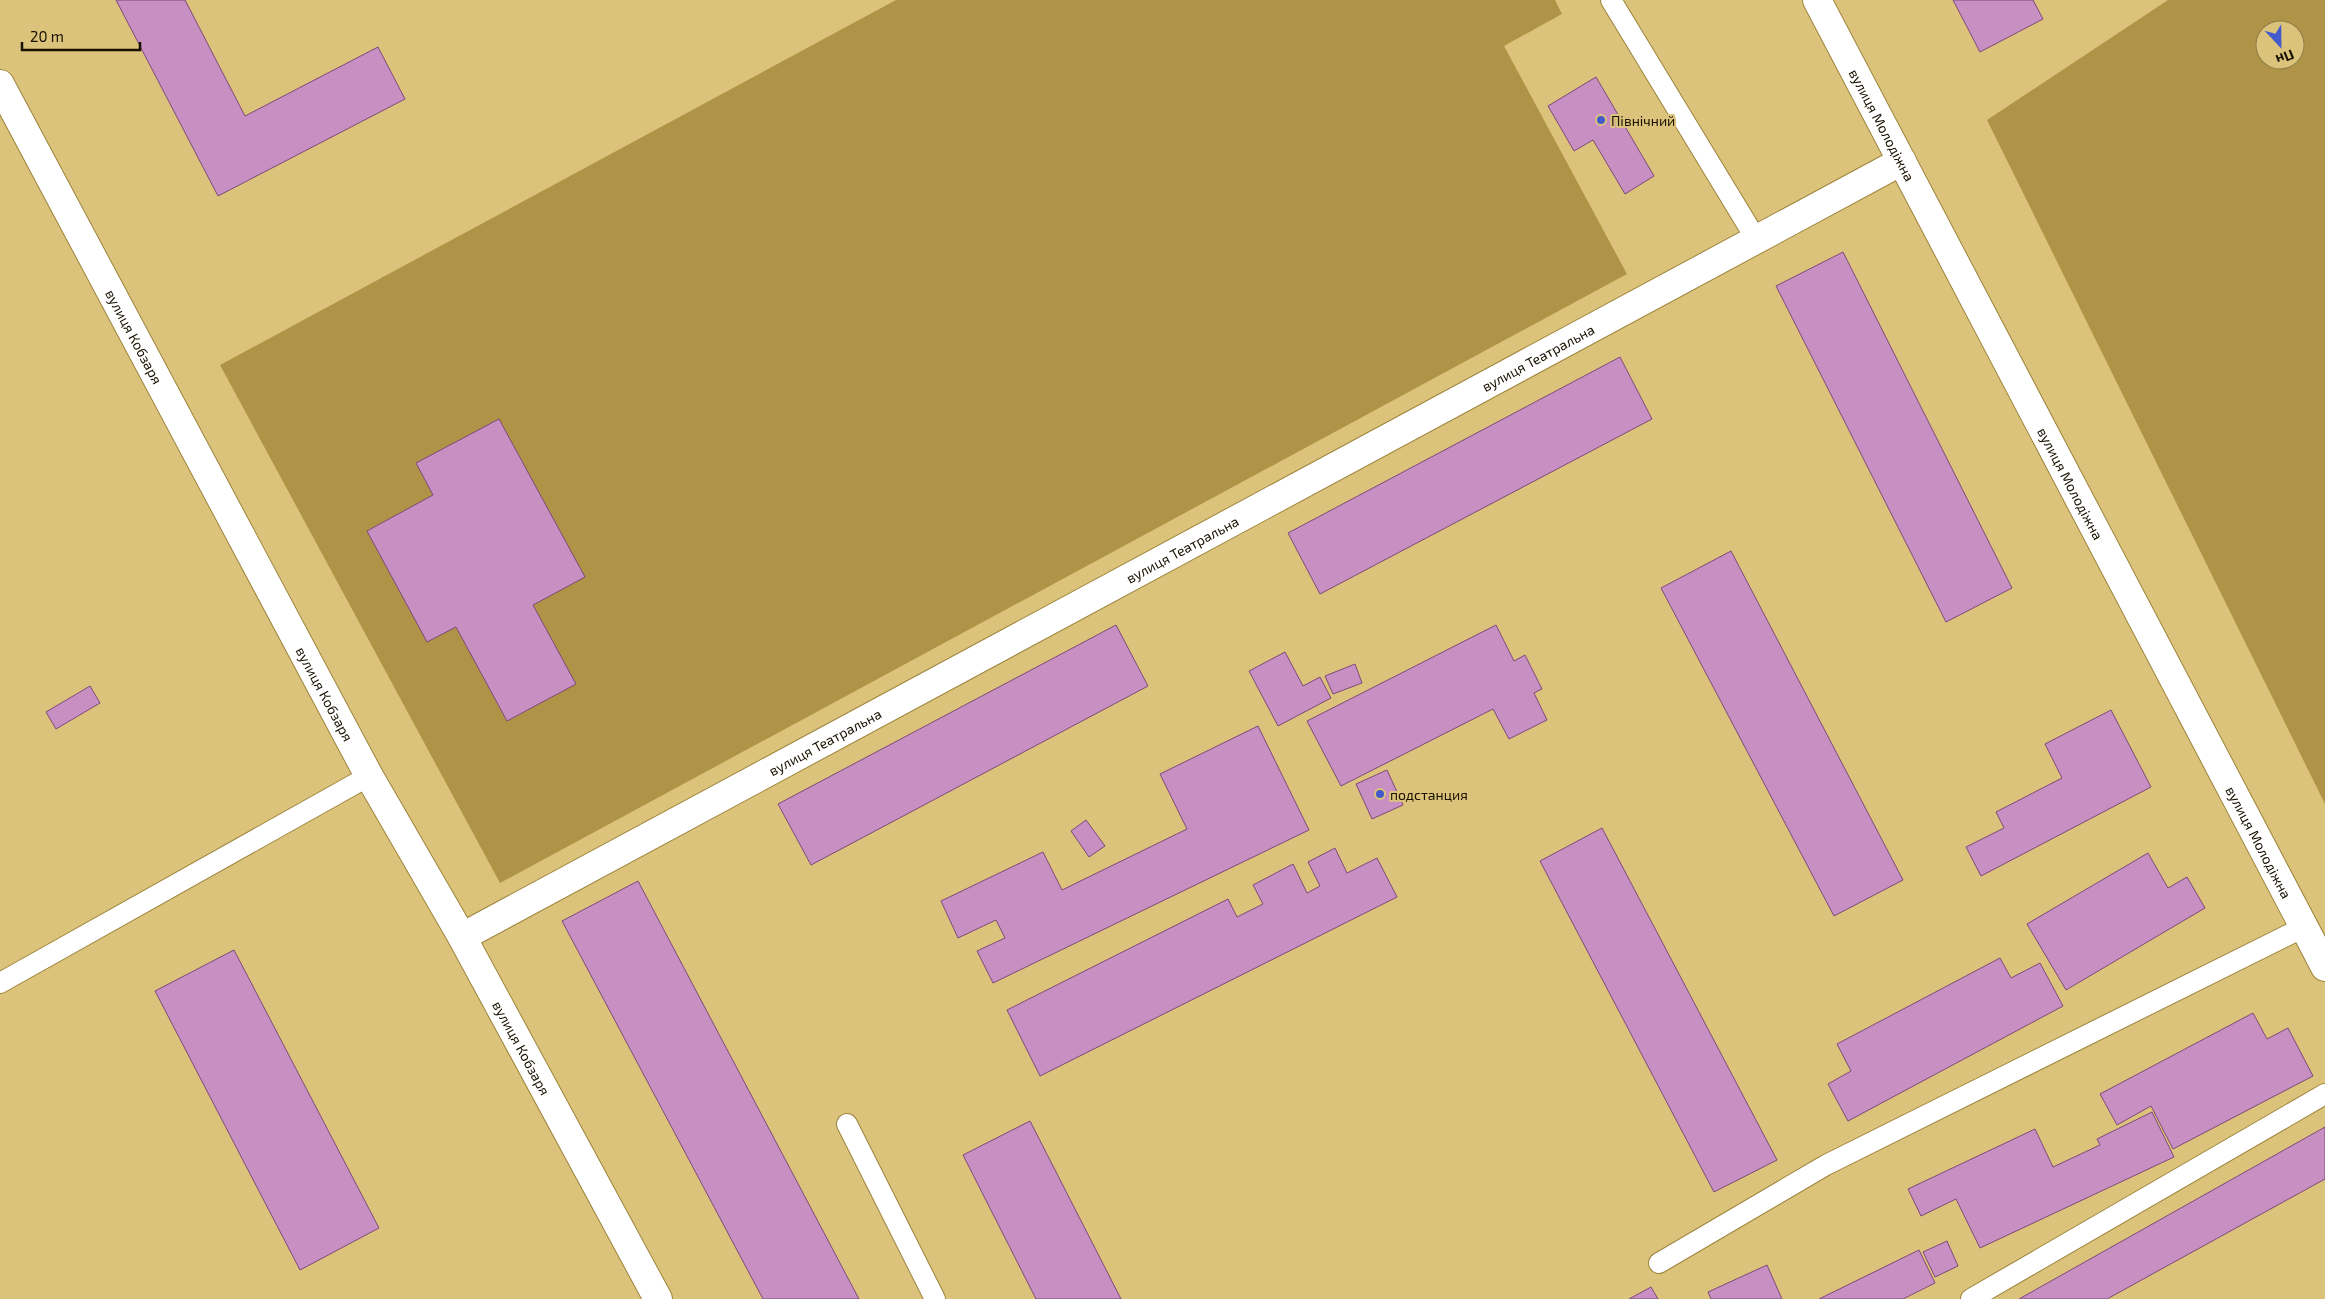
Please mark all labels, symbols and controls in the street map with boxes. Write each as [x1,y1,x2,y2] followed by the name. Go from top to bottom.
[22,20,140,52] scale bar
[2255,20,2305,70] north arrow
[30,27,64,45] text: 20 m
[2273,46,2297,69] text: Пн
[1846,66,1919,184] street label: вулиця Молодіжна
[1611,112,1675,129] place label: Північний
[1595,114,1607,126] marker: Північний
[102,286,167,387] street label: вулиця Кобзаря
[1479,320,1597,395] street label: вулиця Театральна
[2034,424,2107,542] street label: вулиця Молодіжна
[1123,512,1241,586] street label: вулиця Театральна
[293,644,357,744] street label: вулиця Кобзаря
[765,704,884,779] street label: вулиця Театральна
[2223,783,2296,901] street label: вулиця Молодіжна
[1390,786,1468,803] place label: подстанция
[1374,788,1386,800] marker: подстанция
[490,998,554,1098] street label: вулиця Кобзаря

